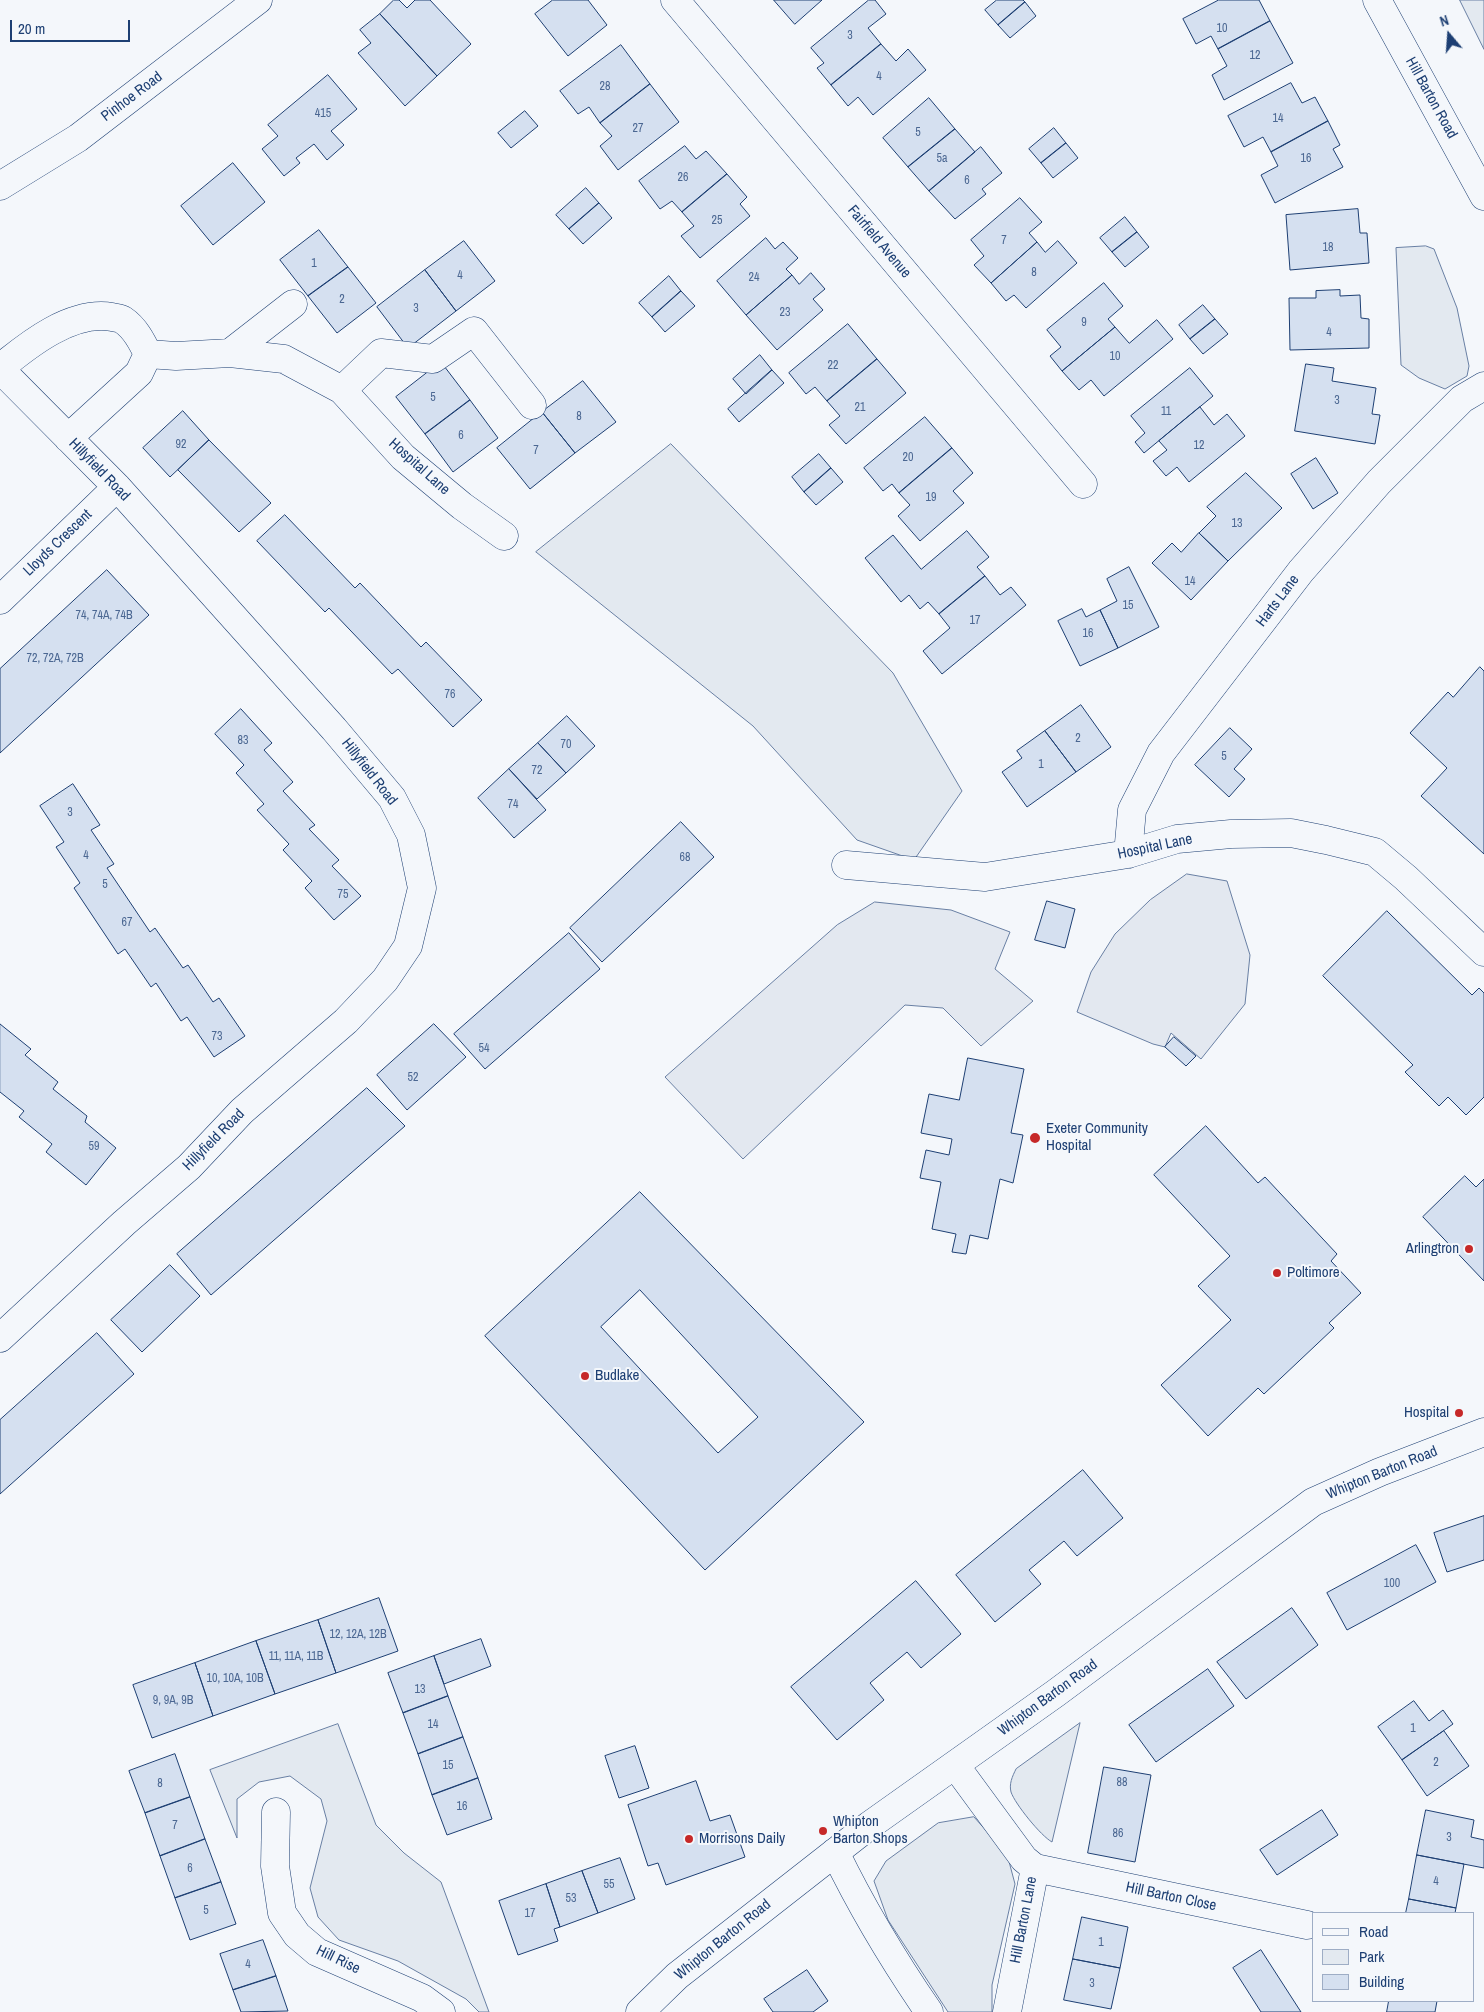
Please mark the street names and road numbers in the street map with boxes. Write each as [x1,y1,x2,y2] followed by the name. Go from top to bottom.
[1401,54,1461,142] street label: Hill Barton Road
[98,68,166,126] street label: Pinhoe Road
[843,202,915,282] street label: Fairfield Avenue
[65,435,133,505] street label: Hillyfield Road
[385,435,453,499] street label: Hospital Lane
[20,506,96,580] street label: Lloyds Crescent
[1253,572,1303,630] street label: Harts Lane
[337,735,401,809] street label: Hillyfield Road
[1116,830,1194,864] street label: Hospital Lane
[179,1105,249,1175] street label: Hillyfield Road
[1324,1442,1440,1504] street label: Whipton Barton Road
[995,1656,1101,1740] street label: Whipton Barton Road
[1007,1875,1041,1965] street label: Hill Barton Lane
[1124,1879,1218,1915] street label: Hill Barton Close
[671,1896,775,1984] street label: Whipton Barton Road
[313,1942,363,1978] street label: Hill Rise

